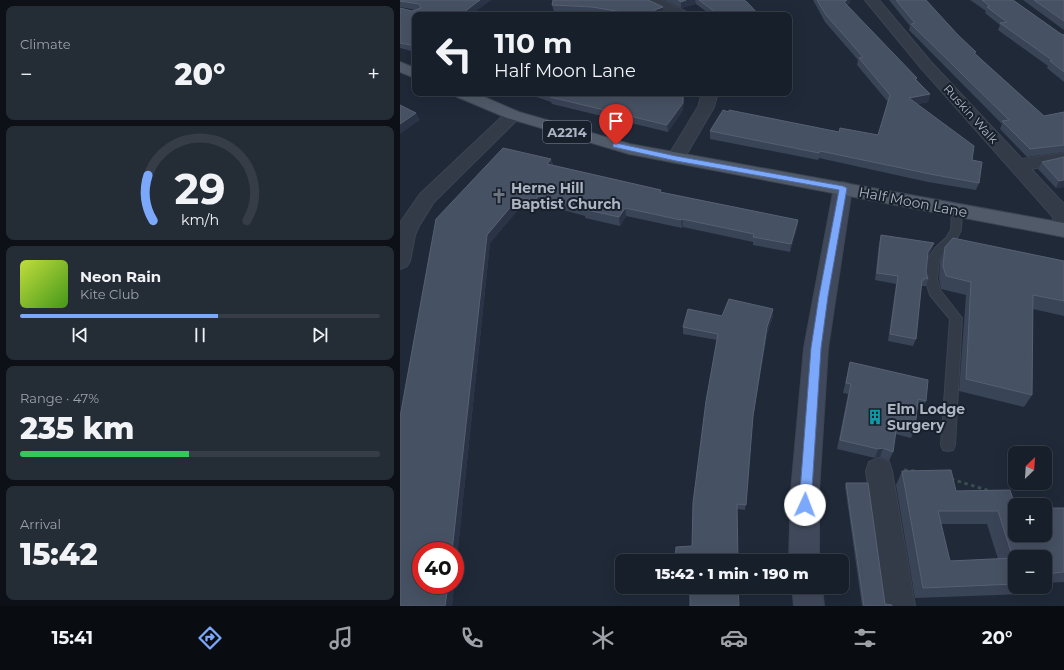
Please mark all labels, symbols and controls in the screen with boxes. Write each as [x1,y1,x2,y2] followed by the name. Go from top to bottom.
[494,26,572,60] text: 110 m
[428,28,480,80] icon: left
[20,36,71,52] text: Climate
[174,56,226,93] text: 20°
[494,60,636,82] text: Half Moon Lane
[20,61,33,88] text: −
[367,61,380,88] text: +
[941,81,1002,147] street label: Ruskin Walk
[599,104,633,145] pin
[605,110,627,132] icon: arrive
[543,121,591,143] road number: A2214
[174,164,226,214] text: 29
[511,179,621,213] place label: Herne Hill Baptist Church
[857,183,969,221] street label: Half Moon Lane
[490,187,508,205] church icon: Herne Hill Baptist Church
[181,211,219,229] text: km/h
[80,267,161,286] text: Neon Rain
[80,286,139,302] text: Kite Club
[69,324,91,346] icon: previous
[189,324,211,346] icon: pause
[309,324,331,346] icon: next
[20,390,99,406] text: Range · 47%
[887,400,965,434] place label: Elm Lodge Surgery
[866,408,884,426] building icon: Elm Lodge Surgery
[20,410,134,447] text: 235 km
[1008,446,1052,490] north arrow
[1008,446,1052,594] map controls
[784,484,826,526] position arrow
[1008,498,1052,542] button: +
[20,516,61,532] text: Arrival
[20,536,98,573] text: 15:42
[412,542,464,594] speed limit sign: 40
[1008,550,1052,594] button: −
[655,564,809,583] text: 15:42 · 1 min · 190 m
[196,624,224,652] icon: directions
[327,624,355,652] icon: music
[458,624,486,652] icon: phone
[589,624,617,652] icon: climate
[720,624,748,652] icon: car
[851,624,879,652] icon: filters
[52,627,93,649] text: 15:41
[982,627,1012,649] text: 20°

